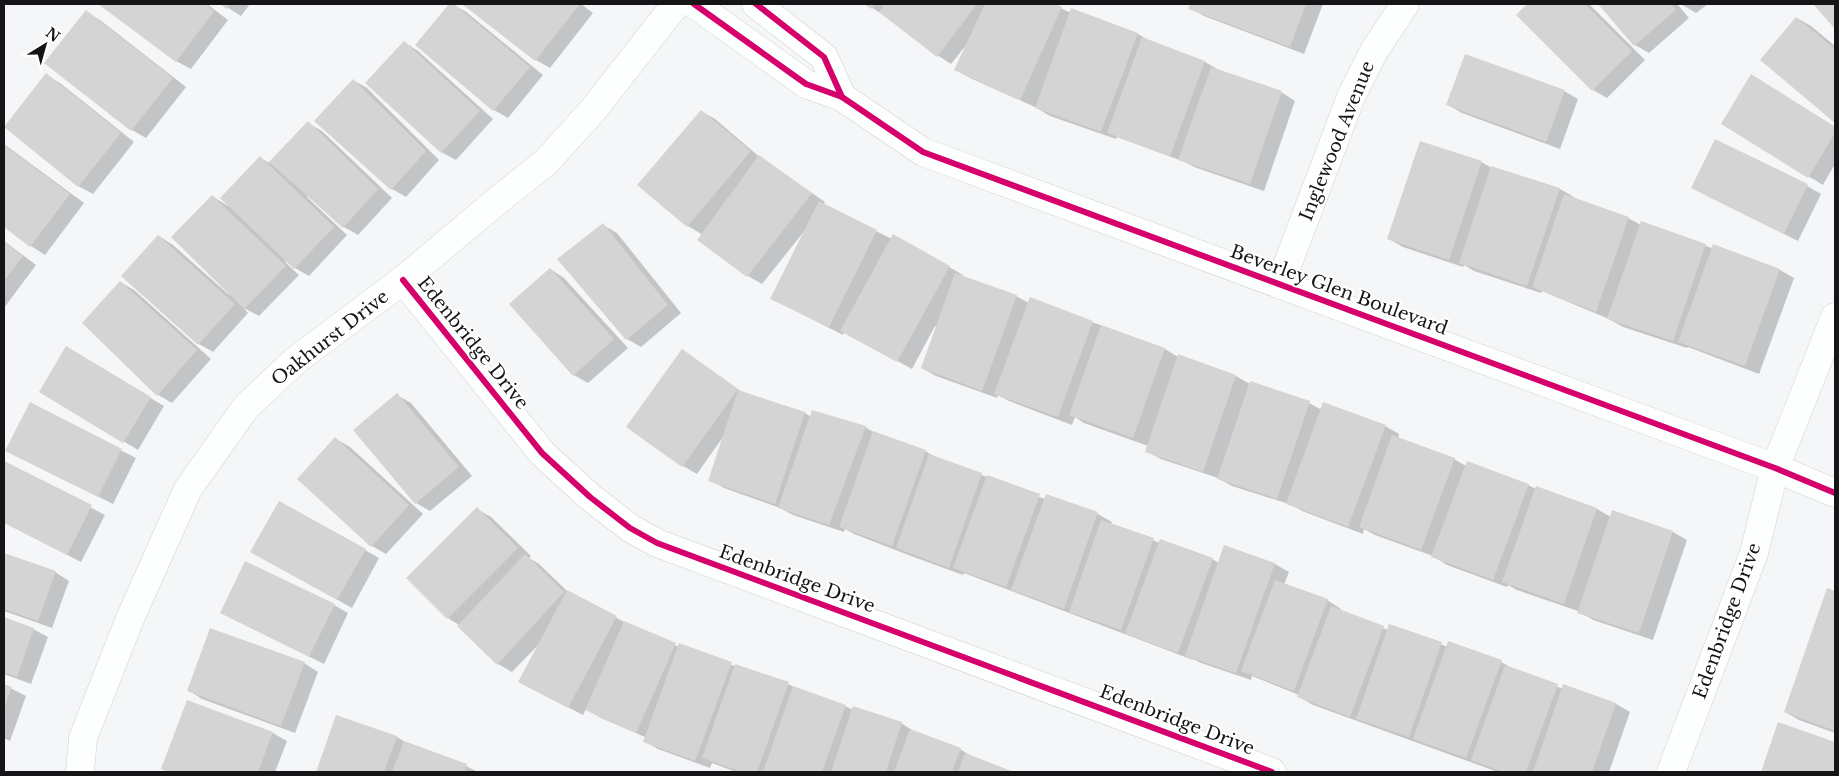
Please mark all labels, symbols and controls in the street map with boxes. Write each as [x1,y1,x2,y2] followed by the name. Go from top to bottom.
[20,20,70,70] north arrow
[42,23,63,46] text: N
[1295,58,1379,224] street label: Inglewood Avenue
[1227,240,1451,340] street label: Beverley Glen Boulevard
[413,272,533,414] street label: Edenbridge Drive
[267,285,393,391] street label: Oakhurst Drive
[1689,540,1765,702] street label: Edenbridge Drive
[716,541,878,617] street label: Edenbridge Drive
[1096,680,1258,760] street label: Edenbridge Drive

